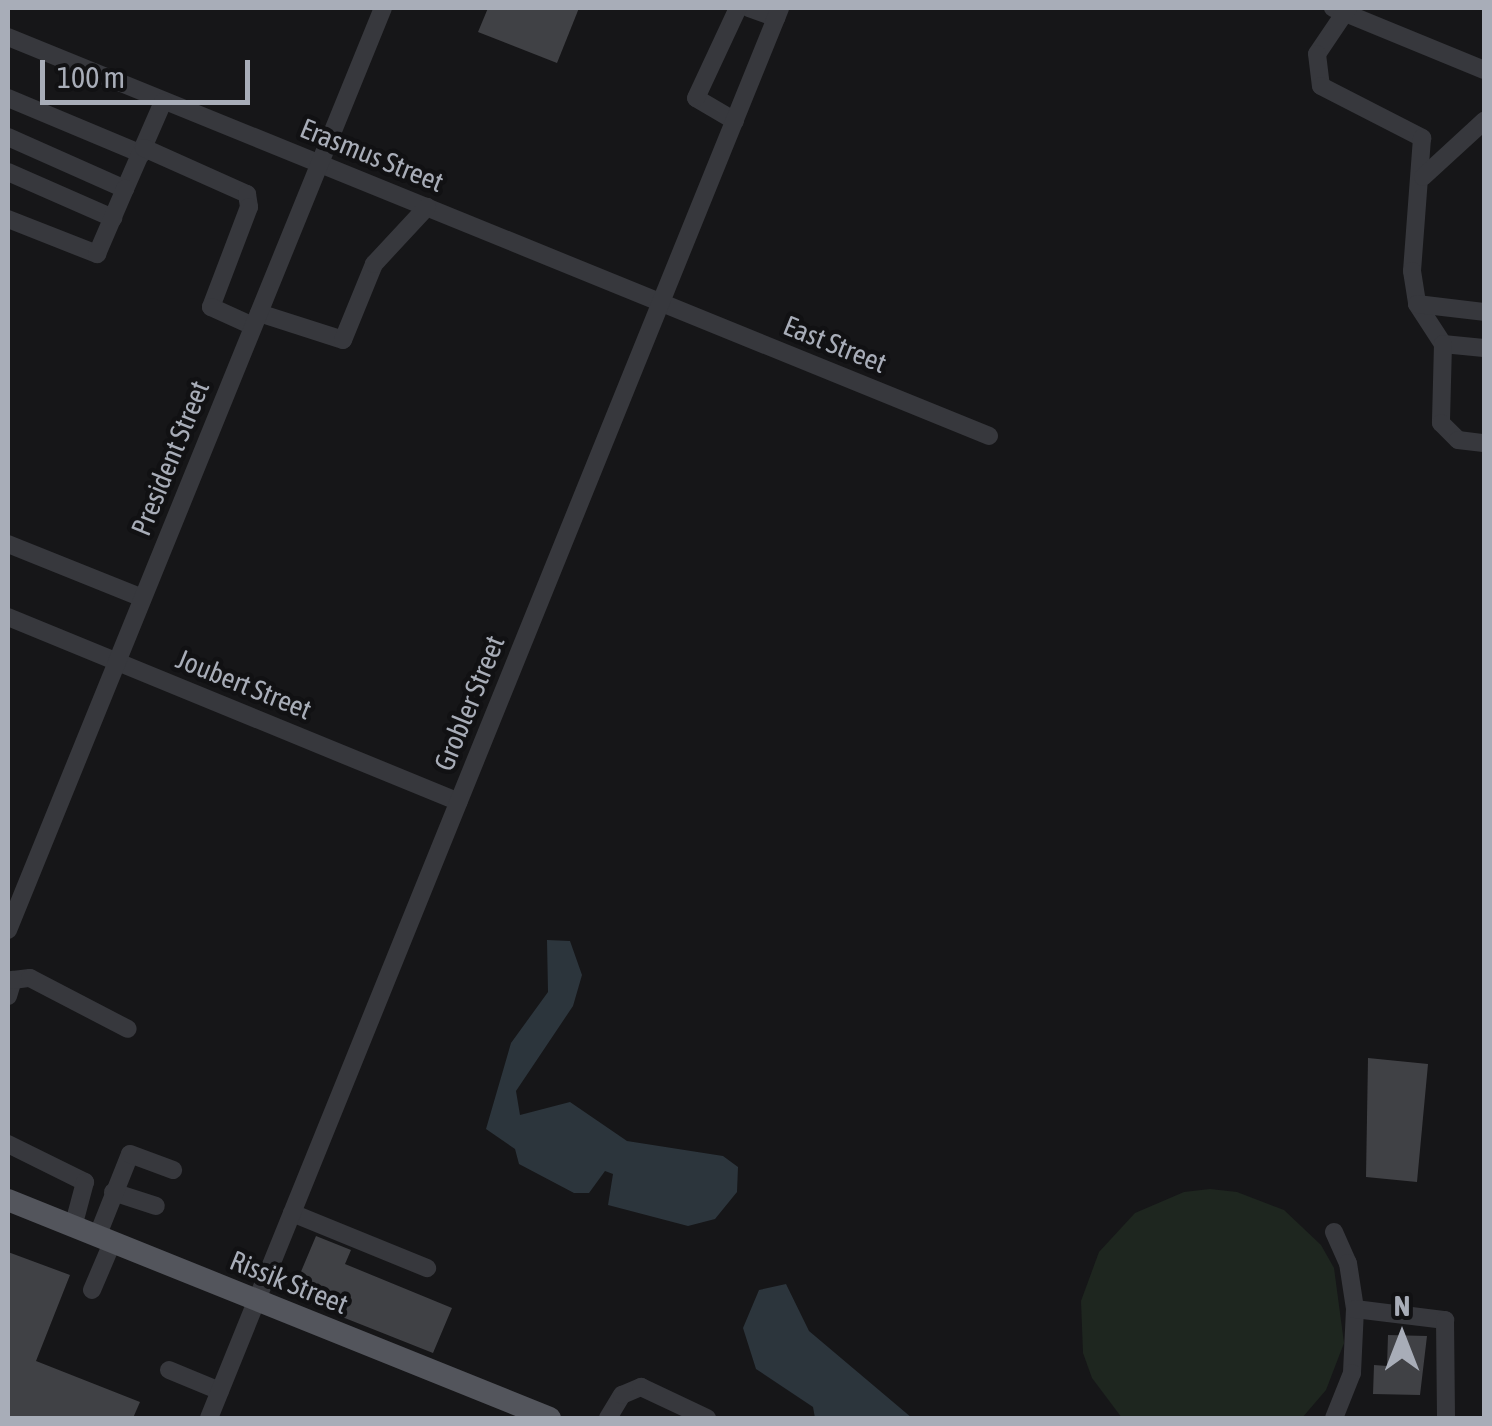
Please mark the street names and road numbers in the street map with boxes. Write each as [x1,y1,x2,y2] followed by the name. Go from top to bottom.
[296,111,448,199] street label: Erasmus Street
[779,308,891,380] street label: East Street
[124,376,216,540] street label: President Street
[427,630,511,776] street label: Grobler Street
[171,642,317,726] street label: Joubert Street
[225,1243,353,1321] street label: Rissik Street

